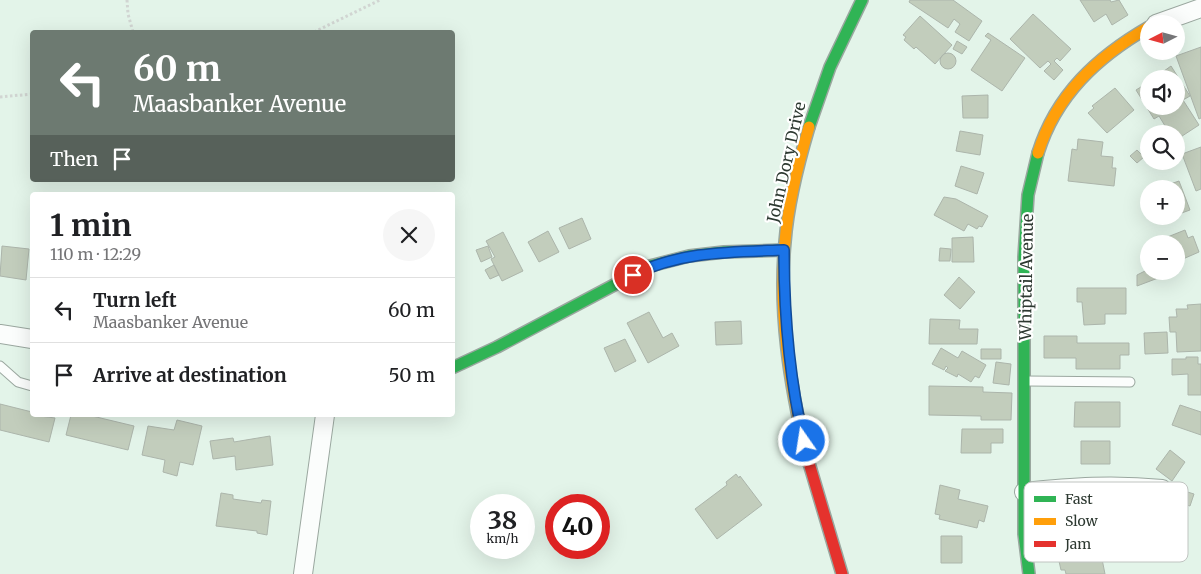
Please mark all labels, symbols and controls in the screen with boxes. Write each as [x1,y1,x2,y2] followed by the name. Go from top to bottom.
[1140,15,1185,60] north arrow
[1140,15,1185,280] map controls
[133,47,221,91] text: 60 m
[50,50,115,115] icon: left
[1140,70,1185,115] button: sound
[133,90,346,118] text: Maasbanker Avenue
[762,100,810,225] street label: John Dory Drive
[1140,125,1185,170] button: search
[108,145,136,173] icon: arrive
[50,147,98,171] text: Then
[1140,180,1185,225] button: +
[50,206,132,244] text: 1 min
[383,209,435,261] button: close
[1015,214,1037,341] street label: Whiptail Avenue
[1140,235,1185,280] button: −
[50,244,141,264] text: 110 m · 12:29
[612,254,654,296] pin
[619,261,647,289] icon: arrive
[93,288,177,312] text: Turn left
[50,296,78,324] icon: left
[388,298,435,322] text: 60 m
[93,312,248,332] text: Maasbanker Avenue
[50,361,78,389] icon: arrive
[93,363,287,387] text: Arrive at destination
[389,363,435,387] text: 50 m
[777,414,829,466] position arrow
[1024,482,1188,562] legend
[1065,490,1093,508] text: Fast
[545,494,610,559] speed limit sign: 40
[488,504,517,536] text: 38
[1065,512,1098,530] text: Slow
[487,531,518,546] text: km/h
[1064,535,1091,553] text: Jam

